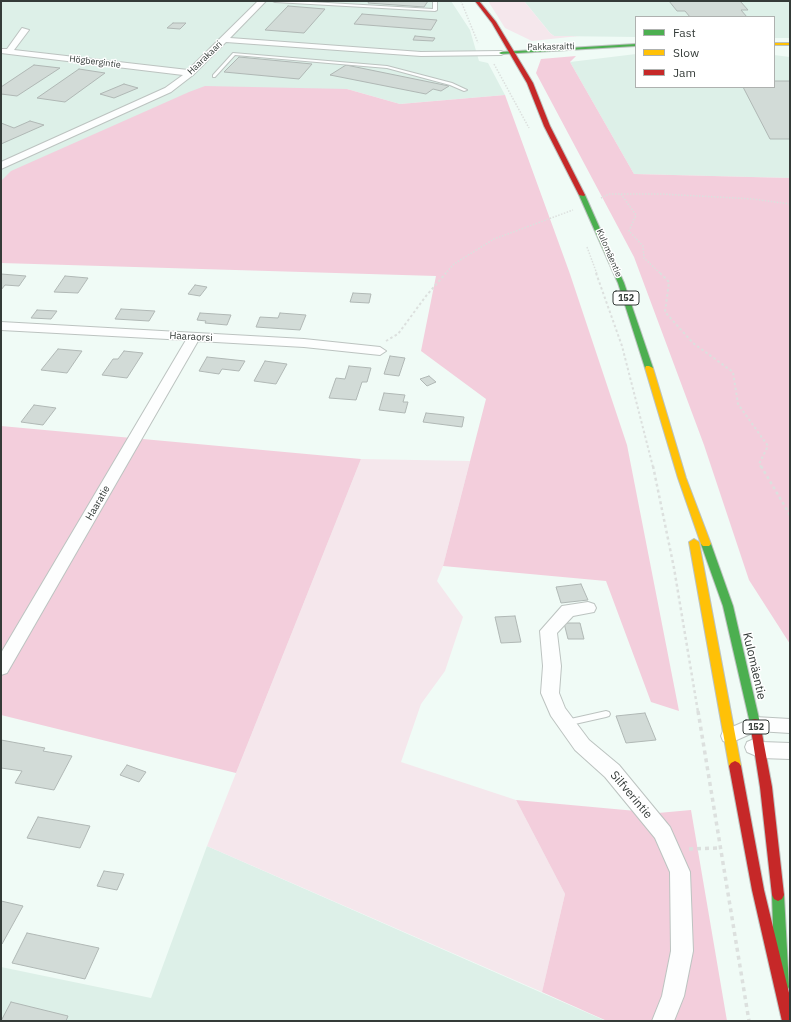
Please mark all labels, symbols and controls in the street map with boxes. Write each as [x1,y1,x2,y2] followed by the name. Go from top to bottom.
[635,16,775,88] legend
[673,25,696,40] text: Fast
[185,39,225,77] street label: Haarakaari
[527,41,575,53] street label: Pakkasraitti
[673,45,699,60] text: Slow
[69,53,121,71] street label: Högbergintie
[673,65,696,80] text: Jam
[594,227,624,279] street label: Kulomäentie
[613,291,639,305] road number: 152
[169,330,213,344] street label: Haaraorsi
[83,483,113,523] street label: Haaratie
[739,631,769,701] street label: Kulomäentie
[743,720,769,734] road number: 152
[607,768,655,822] street label: Silfverintie

